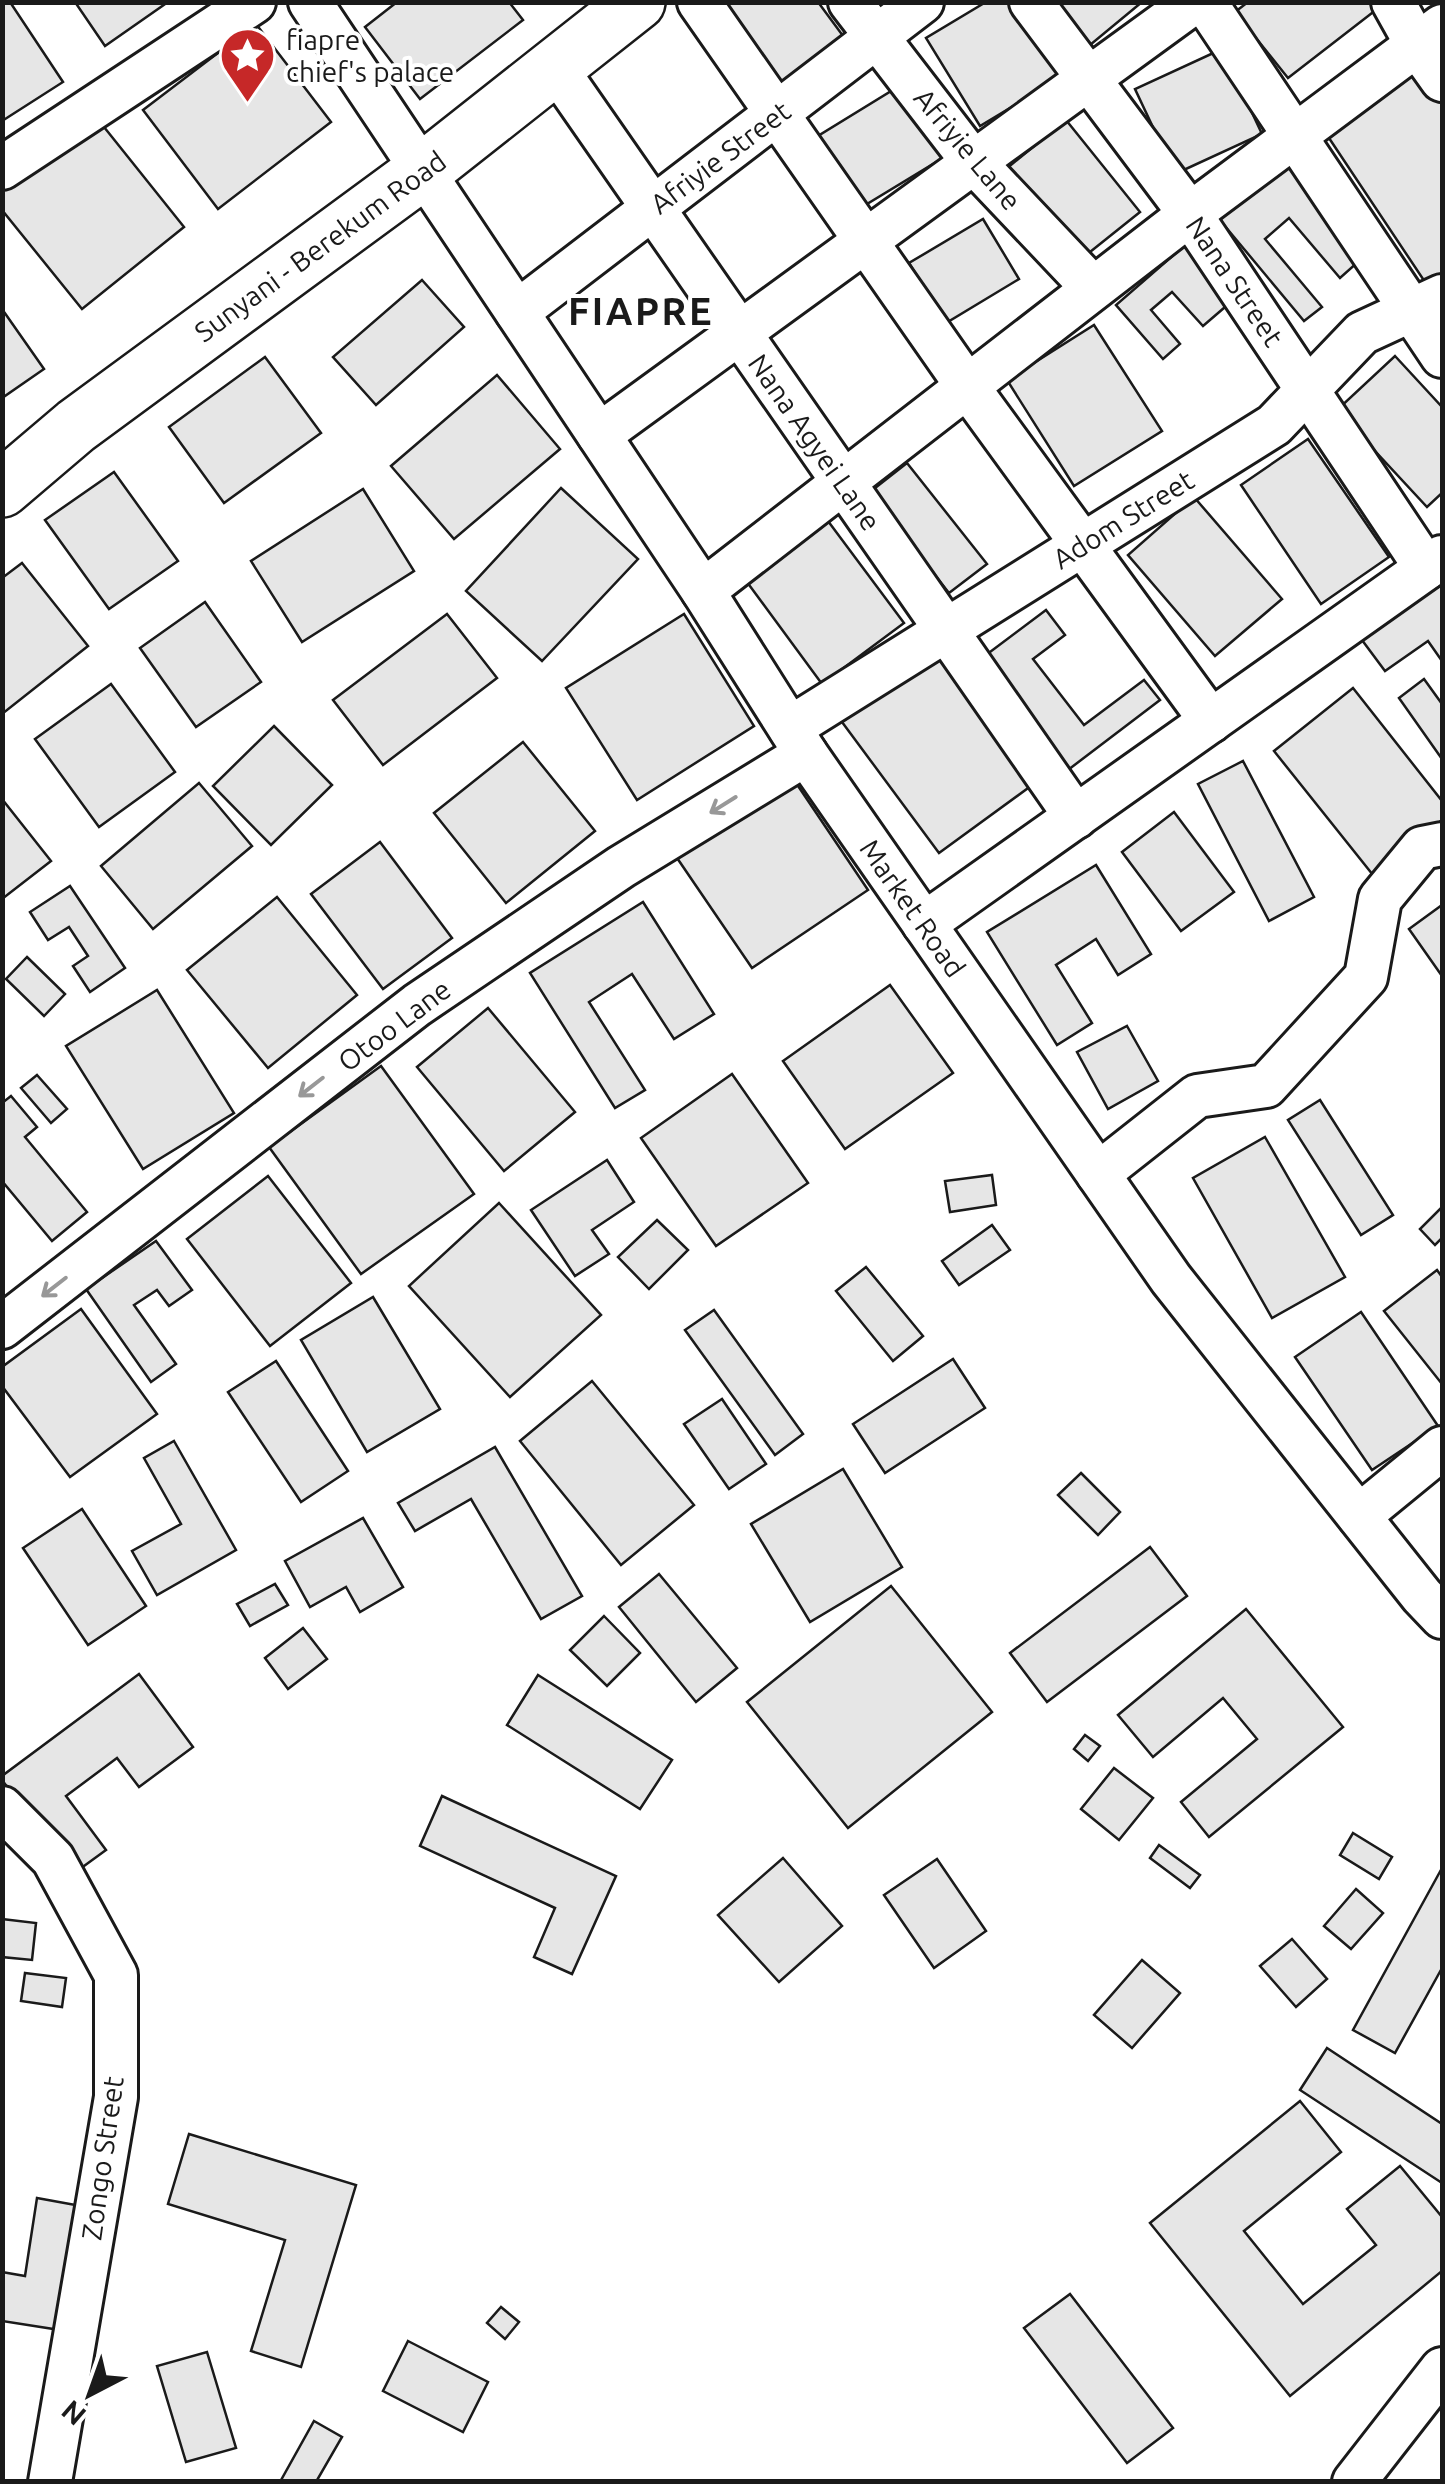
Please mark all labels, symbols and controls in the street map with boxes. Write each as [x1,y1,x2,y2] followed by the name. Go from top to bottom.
[286,24,454,87] place label: fiapre chief's palace
[217,25,277,104] place icon: fiapre chief's palace
[908,82,1028,216] street label: Afriyie Lane
[644,94,796,220] street label: Afriyie Street
[189,145,451,347] street label: Sunyani - Berekum Road
[1180,210,1290,352] street label: Nana Street
[568,290,714,332] district label: FIAPRE
[743,348,887,536] street label: Nana Agyei Lane
[1047,464,1199,574] street label: Adom Street
[709,795,738,815] one-way arrow
[854,833,972,983] street label: Market Road
[332,973,456,1077] street label: Otoo Lane
[298,1076,324,1098] one-way arrow
[41,1276,68,1297] one-way arrow
[75,2074,129,2242] street label: Zongo Street
[40,2344,140,2444] north arrow
[55,2395,91,2432] text: N

